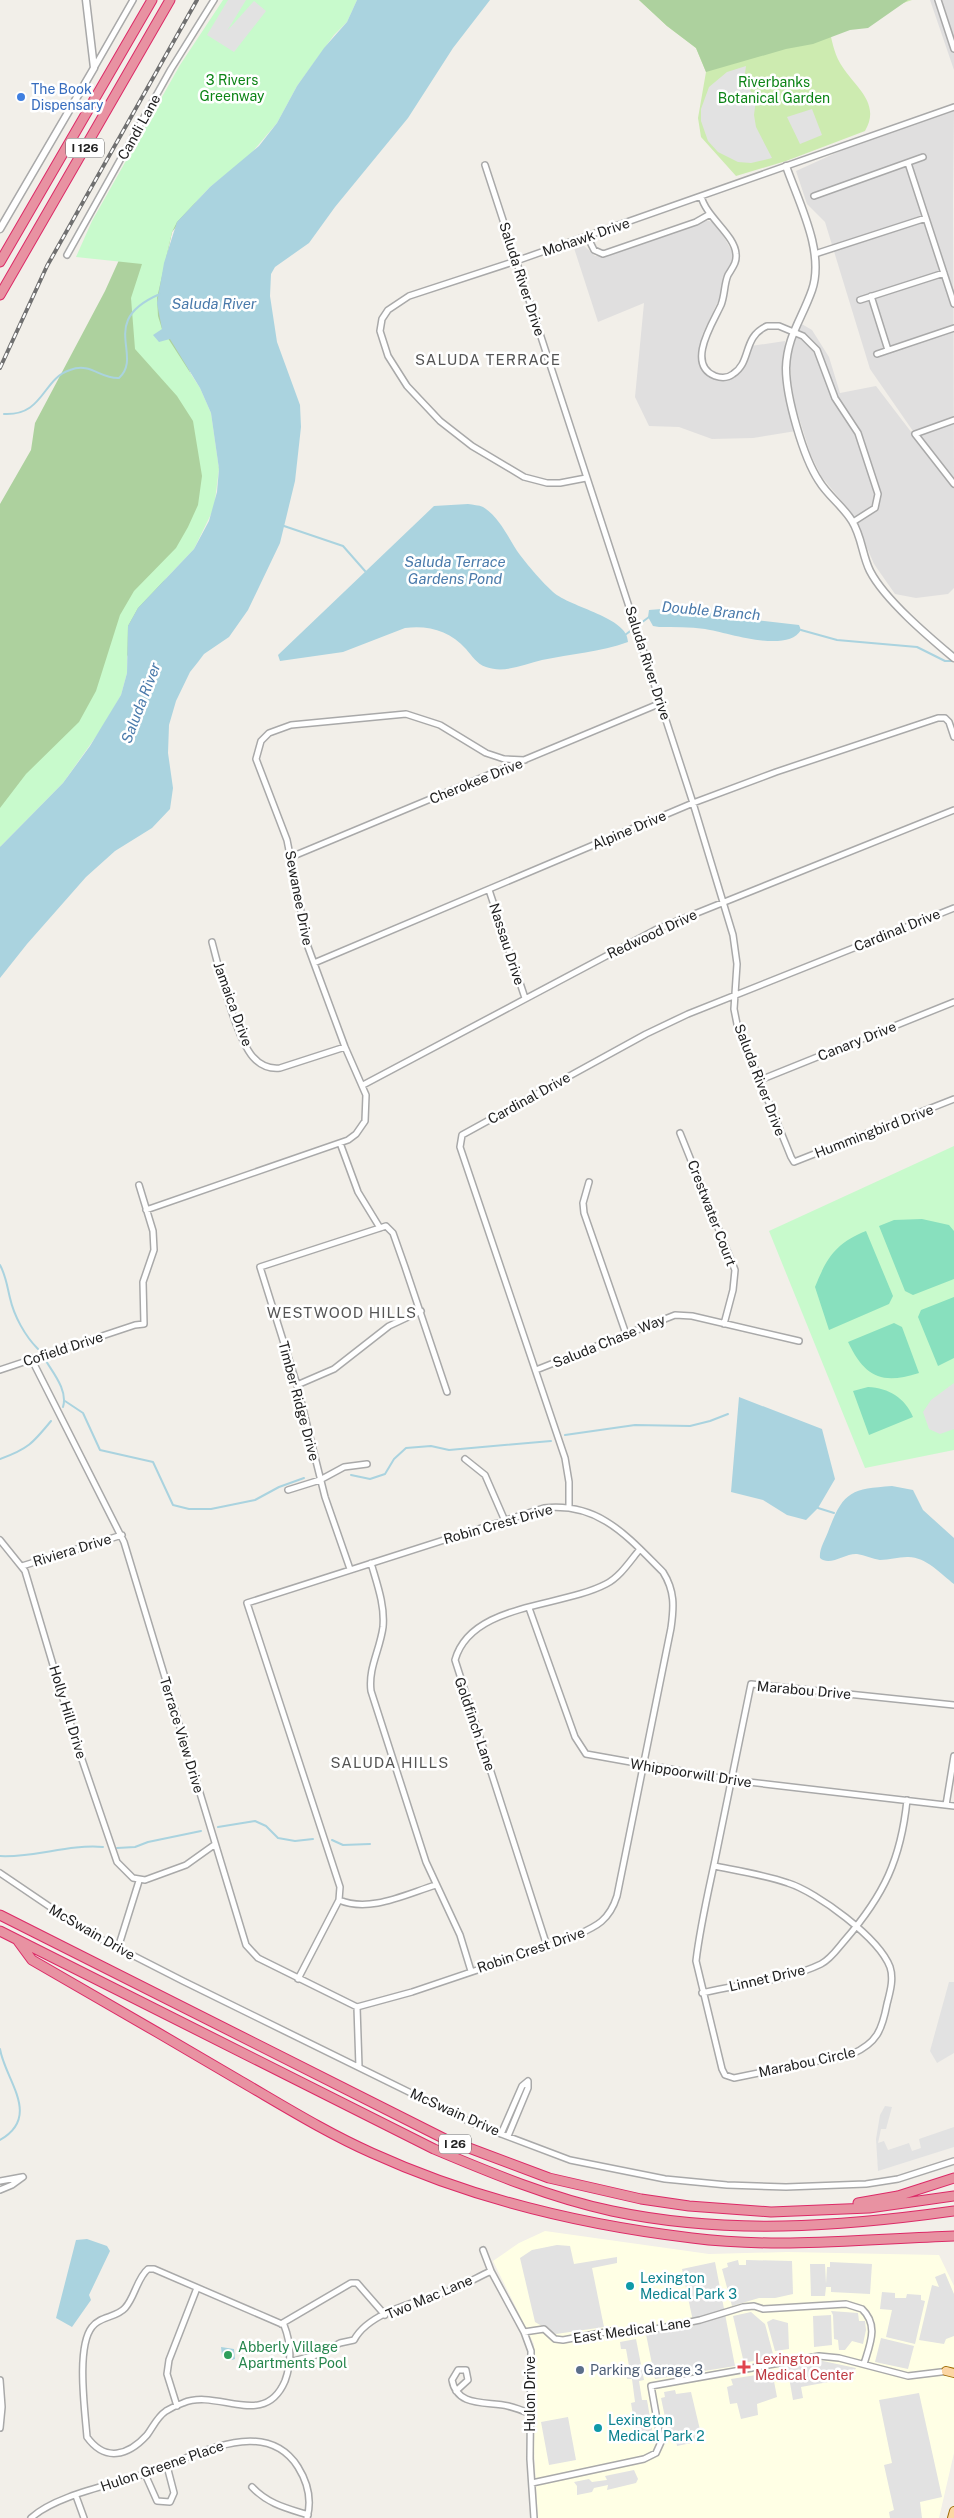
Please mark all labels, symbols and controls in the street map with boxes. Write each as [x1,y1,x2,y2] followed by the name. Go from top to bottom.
[199,72,265,104] park label: 3 Rivers Greenway
[718,74,830,106] park label: Riverbanks Botanical Garden
[31,81,104,113] place label: The Book Dispensary
[15,91,27,103] marker: The Book Dispensary
[114,91,164,162] street label: Candi Lane
[66,138,104,158] road number: I 126
[540,215,632,259] street label: Mohawk Drive
[496,220,548,338] street label: Saluda River Drive
[172,295,257,312] water label: Saluda River
[415,351,561,368] district label: SALUDA TERRACE
[404,553,506,587] water label: Saluda Terrace Gardens Pond
[661,598,761,623] water label: Double Branch
[622,604,674,722] street label: Saluda River Drive
[117,660,164,746] water label: Saluda River
[427,755,525,807] street label: Cherokee Drive
[590,807,668,853] street label: Alpine Drive
[282,849,316,947] street label: Sewanee Drive
[486,901,528,987] street label: Nassau Drive
[852,905,943,955] street label: Cardinal Drive
[604,906,700,962] street label: Redwood Drive
[210,960,256,1048] street label: Jamaica Drive
[815,1018,899,1064] street label: Canary Drive
[731,1022,789,1138] street label: Saluda River Drive
[485,1069,573,1127] street label: Cardinal Drive
[812,1101,936,1161] street label: Hummingbird Drive
[684,1158,740,1268] street label: Crestwater Court
[267,1304,417,1321] district label: WESTWOOD HILLS
[550,1311,668,1371] street label: Saluda Chase Way
[21,1329,105,1369] street label: Cofield Drive
[275,1339,323,1463] street label: Timber Ridge Drive
[442,1501,554,1547] street label: Robin Crest Drive
[31,1530,113,1570] street label: Riviera Drive
[46,1663,90,1761] street label: Holly Hill Drive
[157,1675,207,1795] street label: Terrace View Drive
[451,1675,499,1773] street label: Goldfinch Lane
[756,1678,852,1702] street label: Marabou Drive
[331,1754,449,1771] district label: SALUDA HILLS
[629,1755,753,1791] street label: Whippoorwill Drive
[46,1901,138,1963] street label: McSwain Drive
[475,1924,587,1976] street label: Robin Crest Drive
[727,1961,807,1995] street label: Linnet Drive
[757,2044,857,2080] street label: Marabou Circle
[408,2085,502,2139] street label: McSwain Drive
[439,2134,471,2154] road number: I 26
[640,2270,737,2302] place label: Lexington Medical Park 3
[383,2272,475,2322] street label: Two Mac Lane
[624,2280,636,2292] marker: Lexington Medical Park 3
[572,2314,692,2346] street label: East Medical Lane
[238,2339,347,2371] place label: Abberly Village Apartments Pool
[222,2349,234,2361] marker: Abberly Village Apartments Pool
[755,2351,854,2383] place label: Lexington Medical Center
[522,2356,538,2432] street label: Hulon Drive
[737,2360,751,2374] marker: Lexington Medical Center
[590,2362,703,2378] place label: Parking Garage 3
[574,2364,586,2376] marker: Parking Garage 3
[608,2412,705,2444] place label: Lexington Medical Park 2
[592,2422,604,2434] marker: Lexington Medical Park 2
[98,2437,226,2495] street label: Hulon Greene Place

